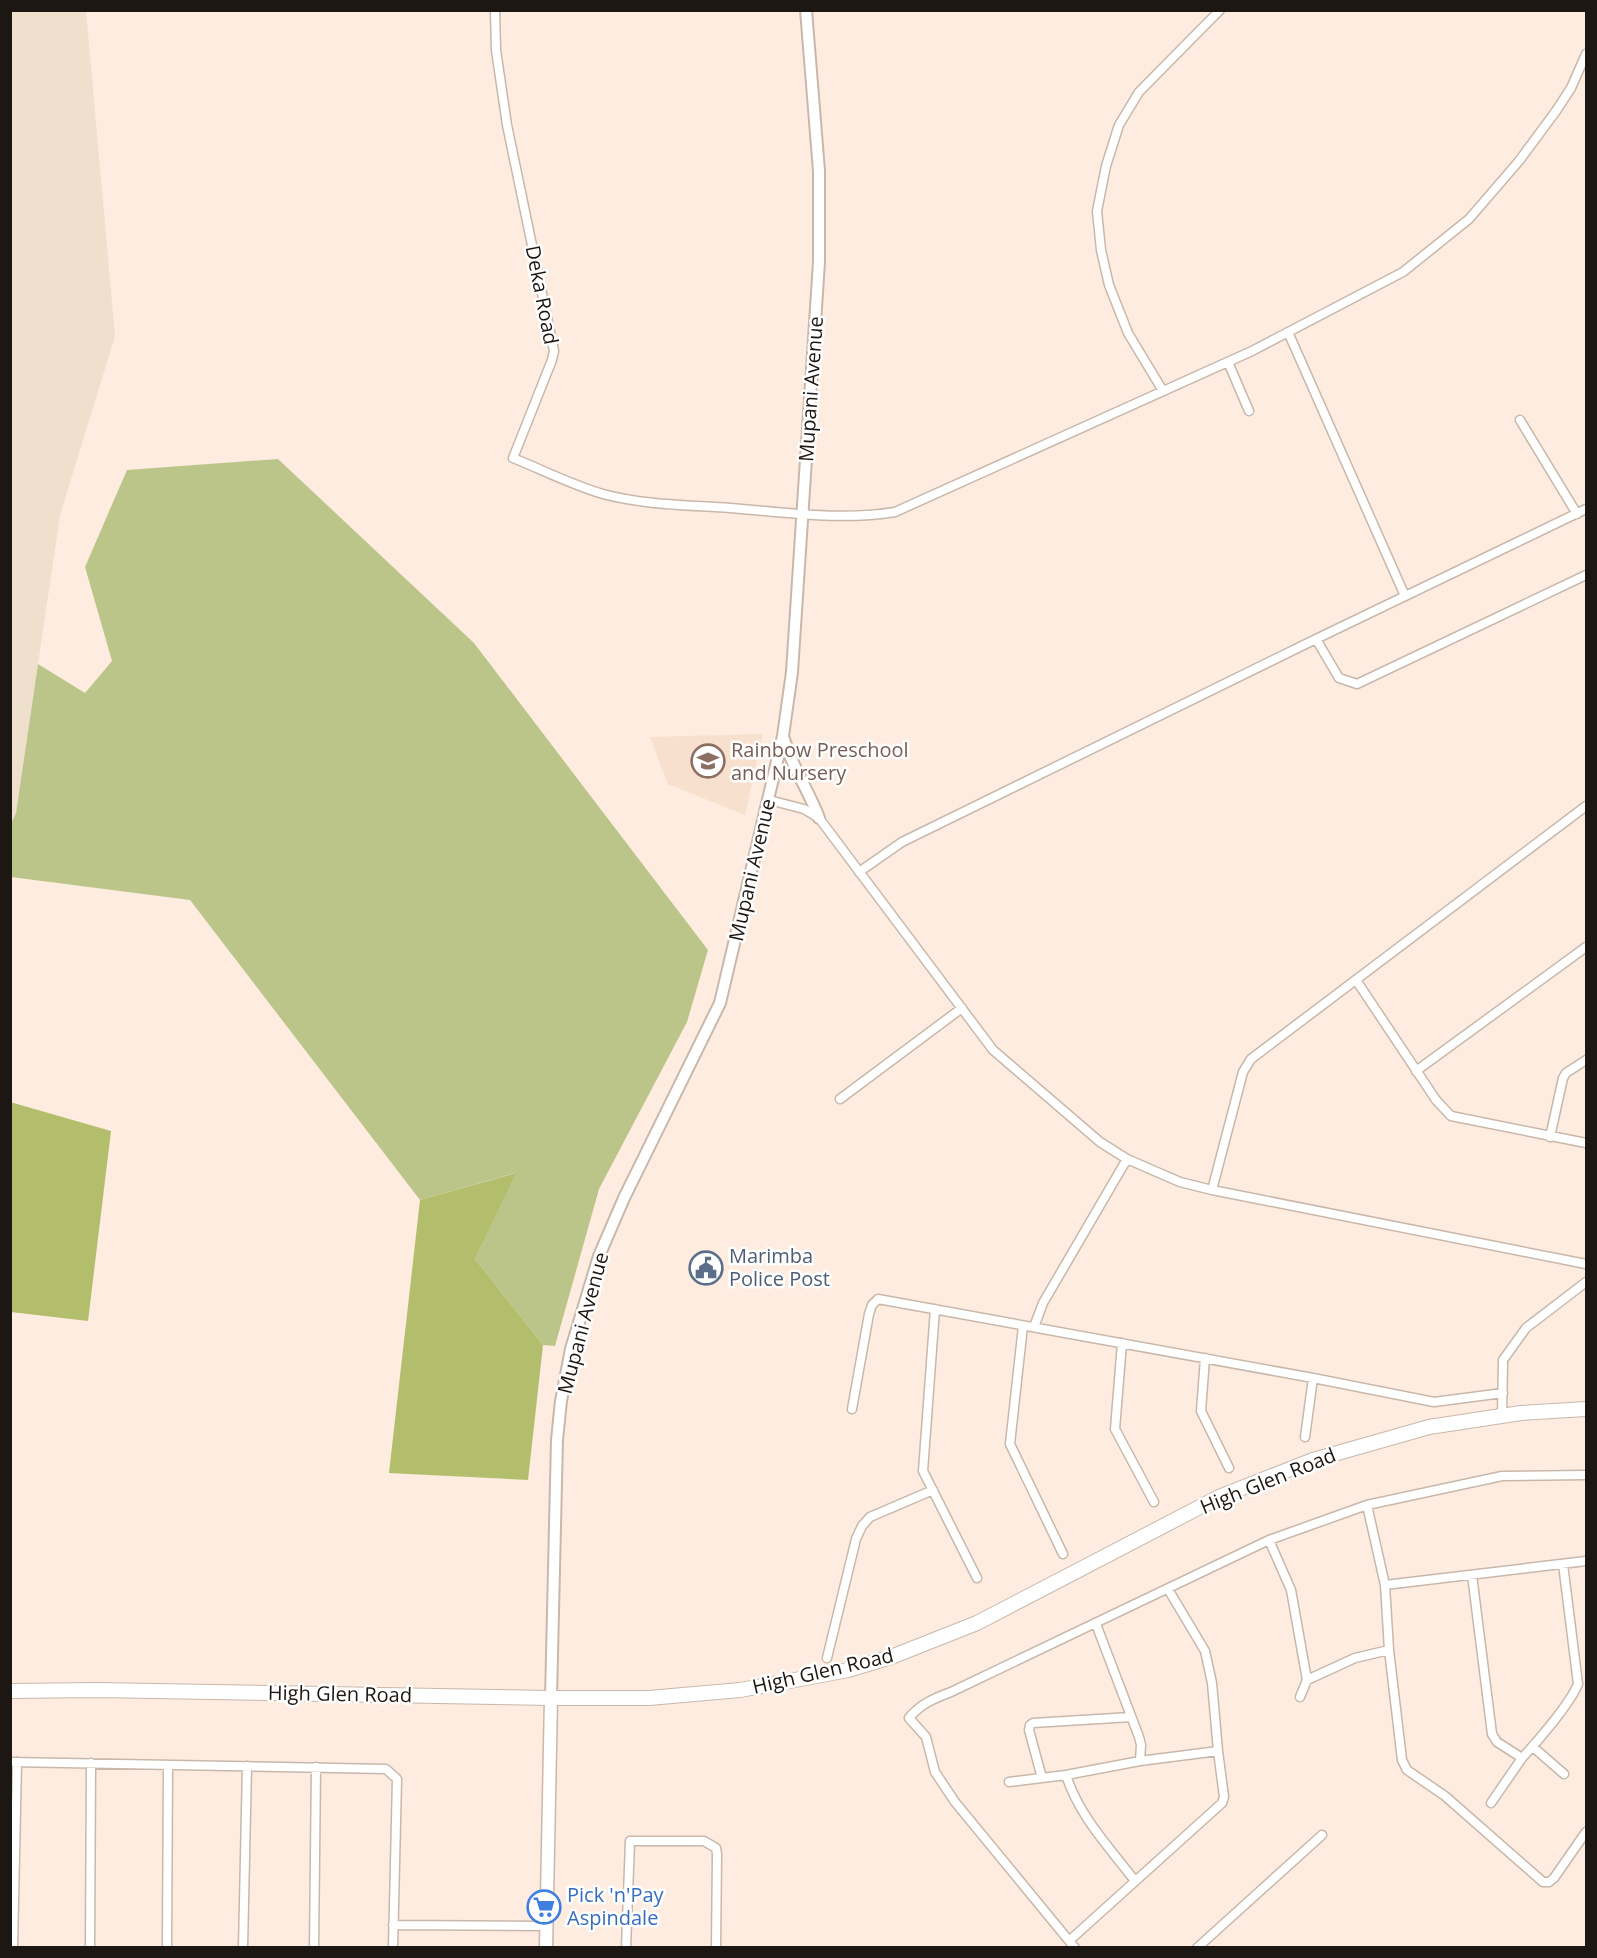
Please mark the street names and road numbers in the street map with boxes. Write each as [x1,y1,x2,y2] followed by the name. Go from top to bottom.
[520,243,565,347] street label: Deka Road
[792,315,829,463] street label: Mupani Avenue
[722,796,781,944] street label: Mupani Avenue
[551,1249,614,1397] street label: Mupani Avenue
[1196,1441,1340,1520] street label: High Glen Road
[750,1641,896,1700] street label: High Glen Road
[268,1679,412,1708] street label: High Glen Road

